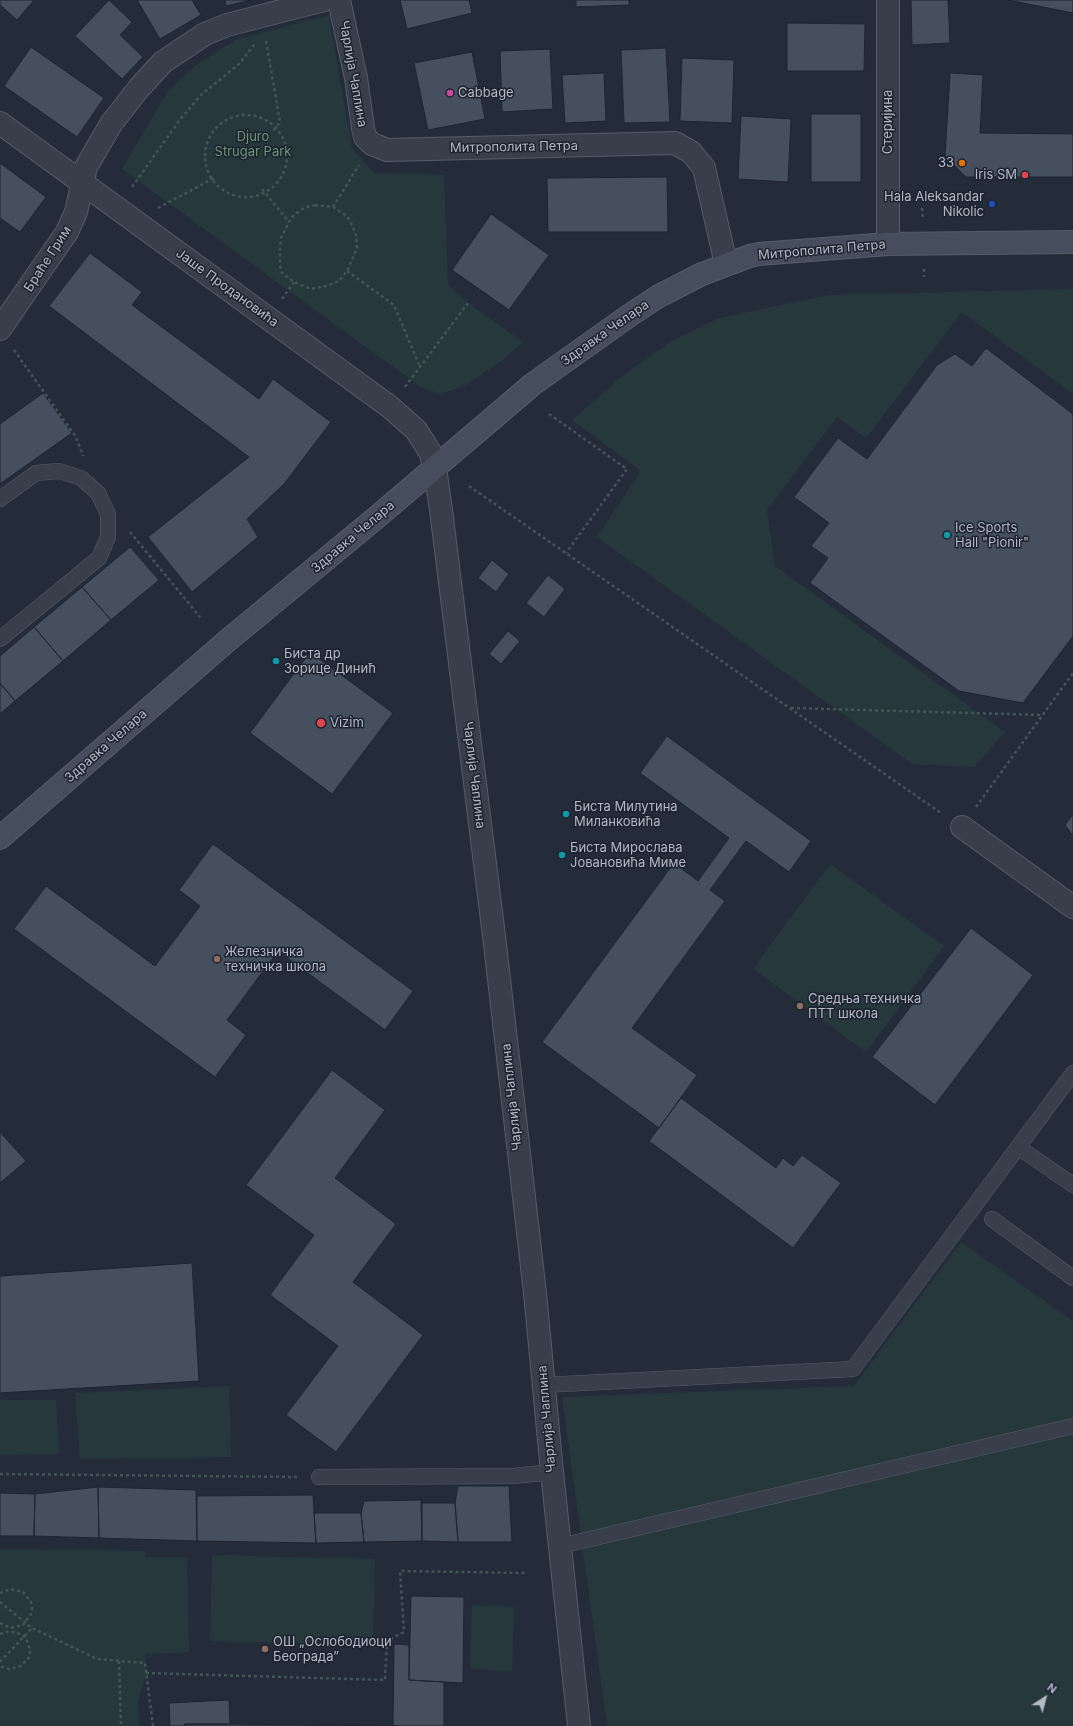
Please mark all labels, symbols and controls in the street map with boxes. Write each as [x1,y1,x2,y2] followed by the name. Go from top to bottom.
[336,20,370,128] street label: Чарлија Чаплина
[458,85,514,101] place label: Cabbage
[445,88,455,98] marker: Cabbage
[880,90,896,154] street label: Стеријина
[215,129,291,160] park label: Djuro Strugar Park
[450,138,578,156] street label: Митрополита Петра
[938,155,954,171] place label: 33
[957,158,967,168] marker: 33
[975,167,1017,183] place label: Iris SM
[1020,170,1030,180] marker: Iris SM
[884,189,984,220] place label: Hala Aleksandar Nikolic
[987,199,997,209] marker: Hala Aleksandar Nikolic
[21,223,75,295] street label: Браће Грим
[758,237,886,263] street label: Митрополита Петра
[173,246,281,330] street label: Јаше Продановића
[558,297,652,369] street label: Здравка Челара
[308,498,398,576] street label: Здравка Челара
[955,520,1029,551] place label: Ice Sports Hall "Pionir"
[942,530,952,540] marker: Ice Sports Hall "Pionir"
[284,646,376,677] place label: Биста др Зорице Динић
[271,656,281,666] marker: Биста др Зорице Динић
[62,706,150,786] street label: Здравка Челара
[330,715,364,731] place label: Vizim
[315,717,327,729] marker: Vizim
[460,721,488,829] street label: Чарлија Чаплина
[574,799,678,830] place label: Биста Милутина Миланковића
[561,809,571,819] marker: Биста Милутина Миланковића
[570,840,686,871] place label: Биста Мирослава Јовановића Миме
[557,850,567,860] marker: Биста Мирослава Јовановића Миме
[225,944,326,975] place label: Железничка техничка школа
[212,954,222,964] marker: Железничка техничка школа
[808,991,921,1022] place label: Средња техничка ПТТ школа
[795,1001,805,1011] marker: Средња техничка ПТТ школа
[499,1043,525,1151] street label: Чарлија Чаплина
[535,1365,559,1473] street label: Чарлија Чаплина
[273,1634,392,1665] place label: ОШ „Ослободиоци Београда”
[260,1644,270,1654] marker: ОШ „Ослободиоци Београда”
[1025,1678,1065,1718] north arrow
[1045,1680,1060,1696] text: N

